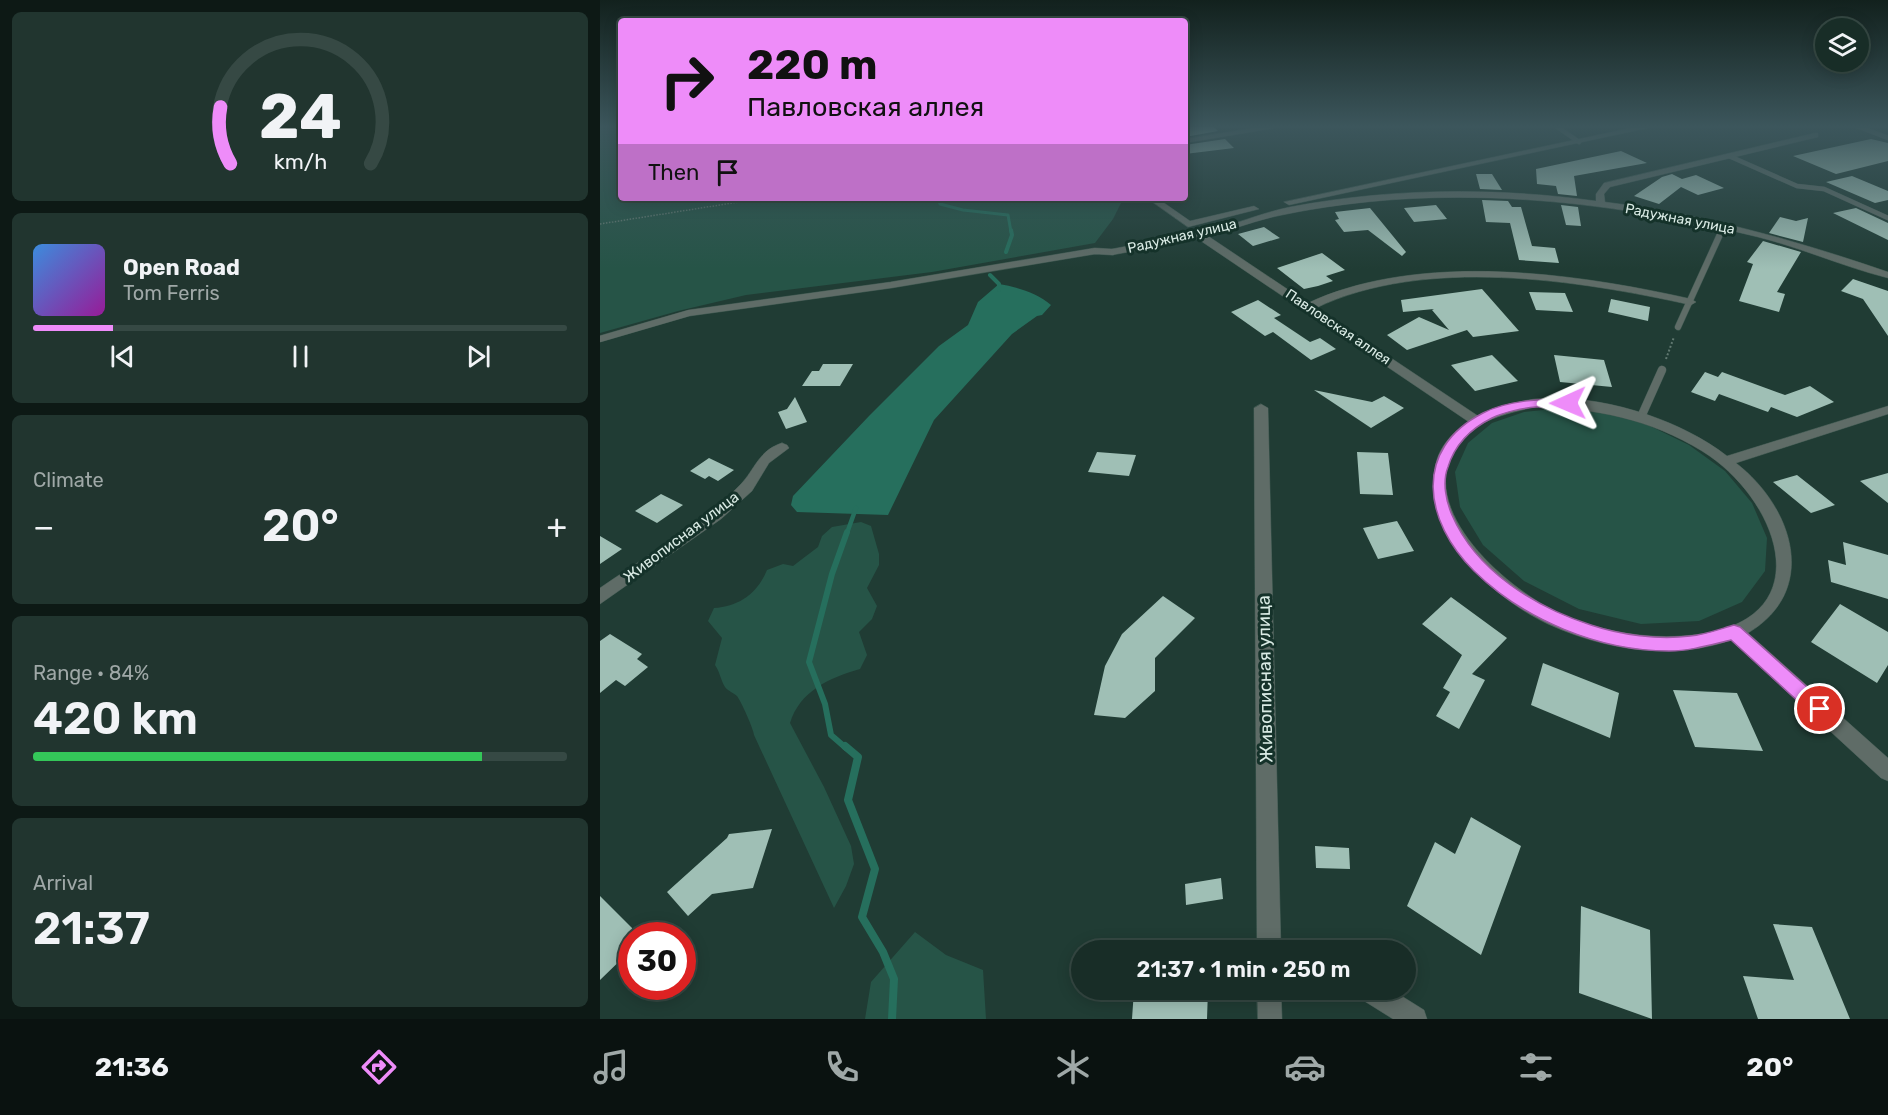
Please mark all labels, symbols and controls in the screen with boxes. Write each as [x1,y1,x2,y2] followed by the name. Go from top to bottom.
[1815,18,1869,72] map controls
[1815,18,1869,72] button: layers
[747,40,878,90] text: 220 m
[648,42,726,120] icon: right
[259,80,341,154] text: 24
[747,91,984,123] text: Павловская аллея
[273,149,327,174] text: km/h
[711,156,744,189] icon: arrive
[648,159,699,186] text: Then
[1624,200,1736,238] street label: Радужная улица
[1126,215,1238,257] street label: Радужная улица
[123,254,240,281] text: Open Road
[123,281,220,305] text: Tom Ferris
[1282,286,1394,368] street label: Павловская аллея
[106,340,139,373] icon: previous
[284,340,317,373] icon: pause
[462,340,495,373] icon: next
[1536,371,1600,435] position arrow
[33,468,104,492] text: Climate
[620,488,742,586] street label: Живописная улица
[262,499,339,552] text: 20°
[33,507,54,546] text: −
[546,507,567,546] text: +
[1253,595,1277,763] street label: Живописная улица
[33,661,149,685] text: Range · 84%
[1794,683,1845,734] pin
[33,692,198,745] text: 420 km
[1803,692,1836,725] icon: arrive
[33,871,93,895] text: Arrival
[33,902,150,955] text: 21:37
[618,922,696,1000] speed limit sign: 30
[1137,956,1350,983] text: 21:37 · 1 min · 250 m
[358,1046,400,1088] icon: directions
[590,1046,632,1088] icon: music
[821,1046,863,1088] icon: phone
[1052,1046,1094,1088] icon: climate
[1284,1046,1326,1088] icon: car
[1515,1046,1557,1088] icon: filters
[95,1051,169,1083] text: 21:36
[1746,1051,1793,1083] text: 20°

